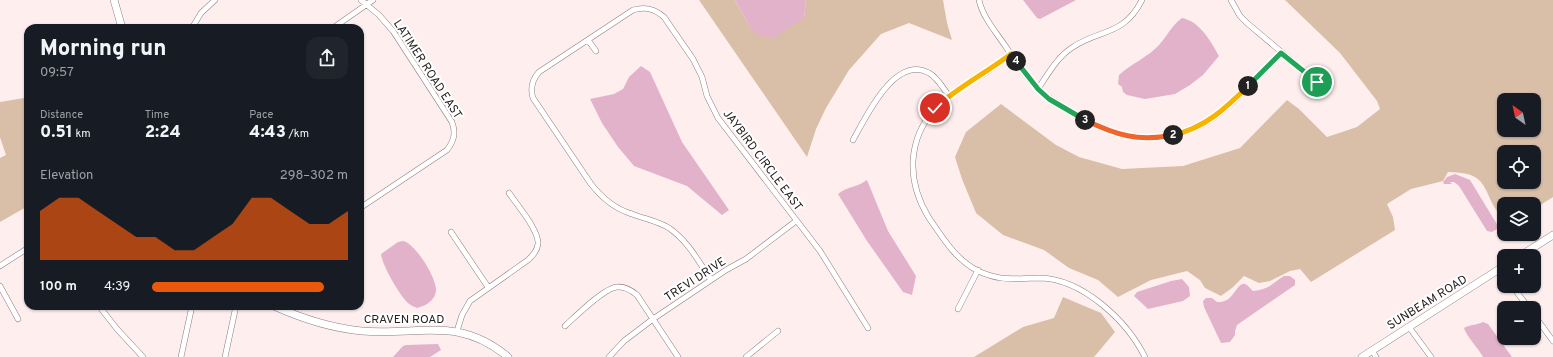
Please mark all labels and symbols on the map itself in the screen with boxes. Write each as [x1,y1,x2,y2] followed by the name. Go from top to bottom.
[389,17,465,122] street label: LATIMER ROAD EAST
[1006,51,1026,71] pin: 4
[1300,65,1334,99] pin
[1238,76,1258,96] pin: 1
[918,91,952,125] pin
[1497,93,1541,137] north arrow
[719,107,806,215] street label: JAYBIRD CIRCLE EAST
[1075,110,1095,130] pin: 3
[1163,125,1183,145] pin: 2
[662,254,729,306] street label: TREVI DRIVE
[1384,272,1471,334] street label: SUNBEAM ROAD
[364,312,444,328] street label: CRAVEN ROAD

